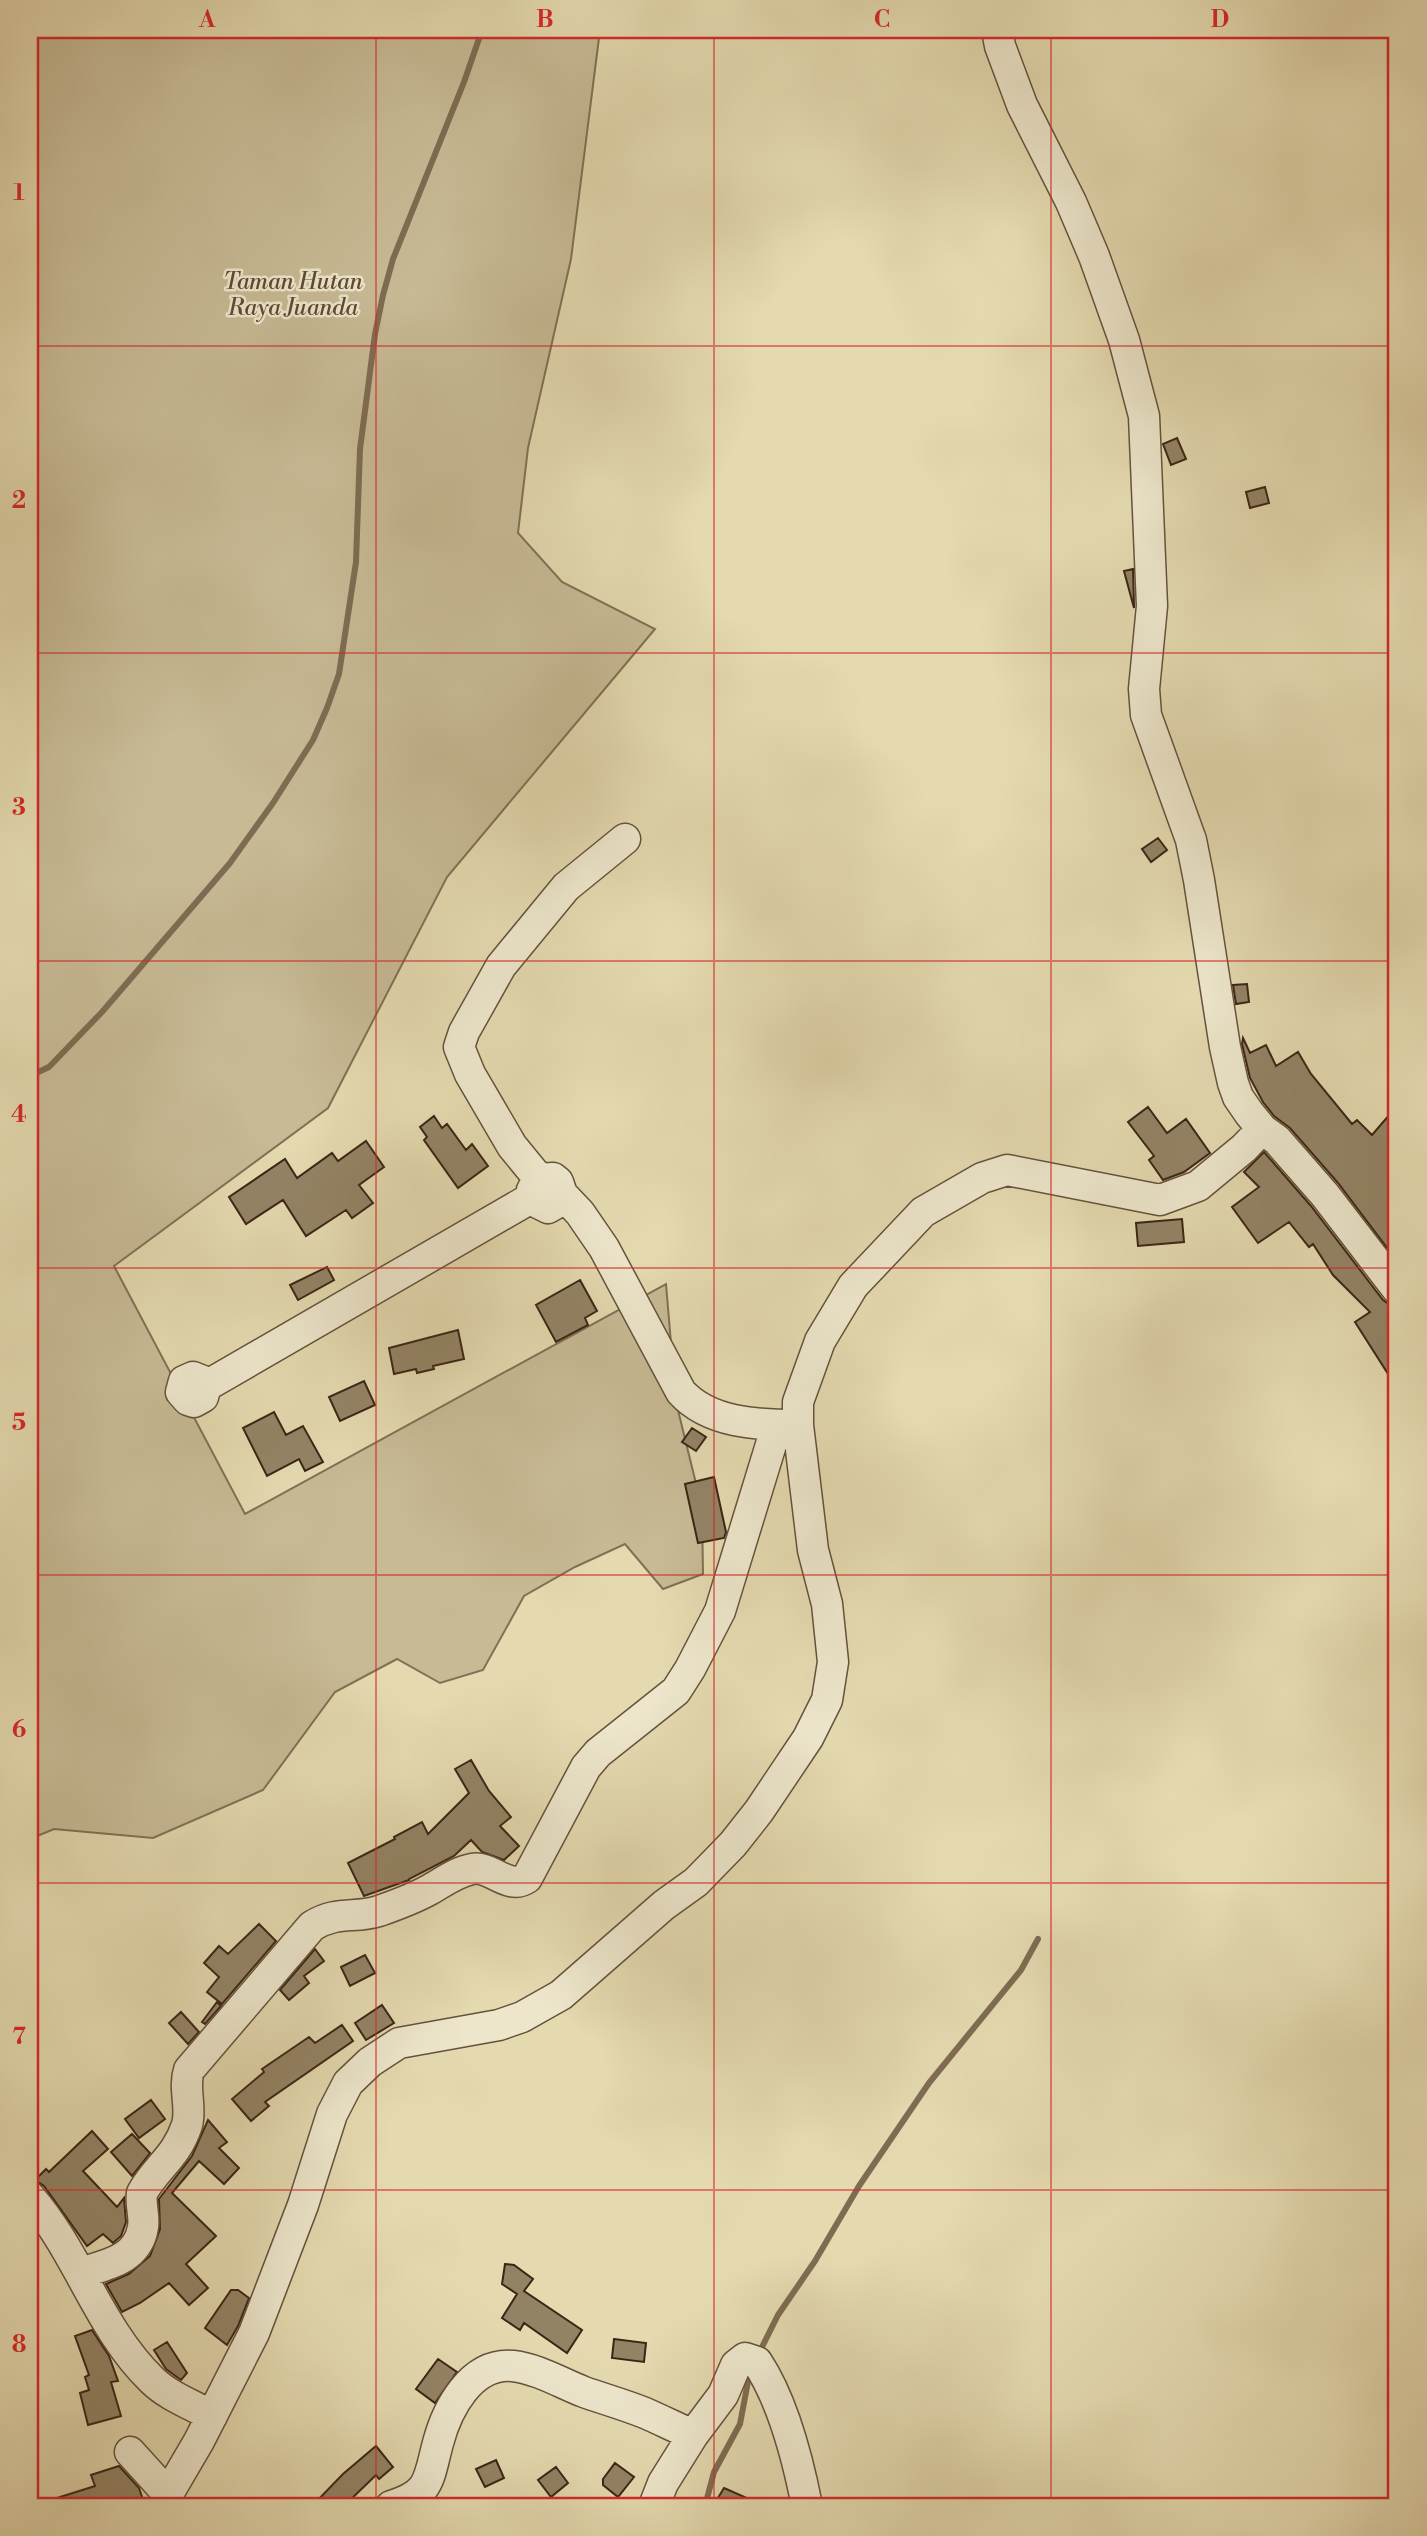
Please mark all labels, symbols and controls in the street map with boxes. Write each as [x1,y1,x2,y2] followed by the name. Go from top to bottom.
[198,6,216,34] text: A
[536,6,554,34] text: B
[874,6,890,34] text: C
[1211,6,1229,34] text: D
[13,179,25,207] text: 1
[223,268,364,322] park label: Taman Hutan Raya Juanda
[12,487,26,515] text: 2
[12,794,26,822] text: 3
[11,1101,27,1129] text: 4
[12,1409,26,1437] text: 5
[12,1716,26,1744] text: 6
[12,2023,26,2051] text: 7
[12,2331,26,2359] text: 8

